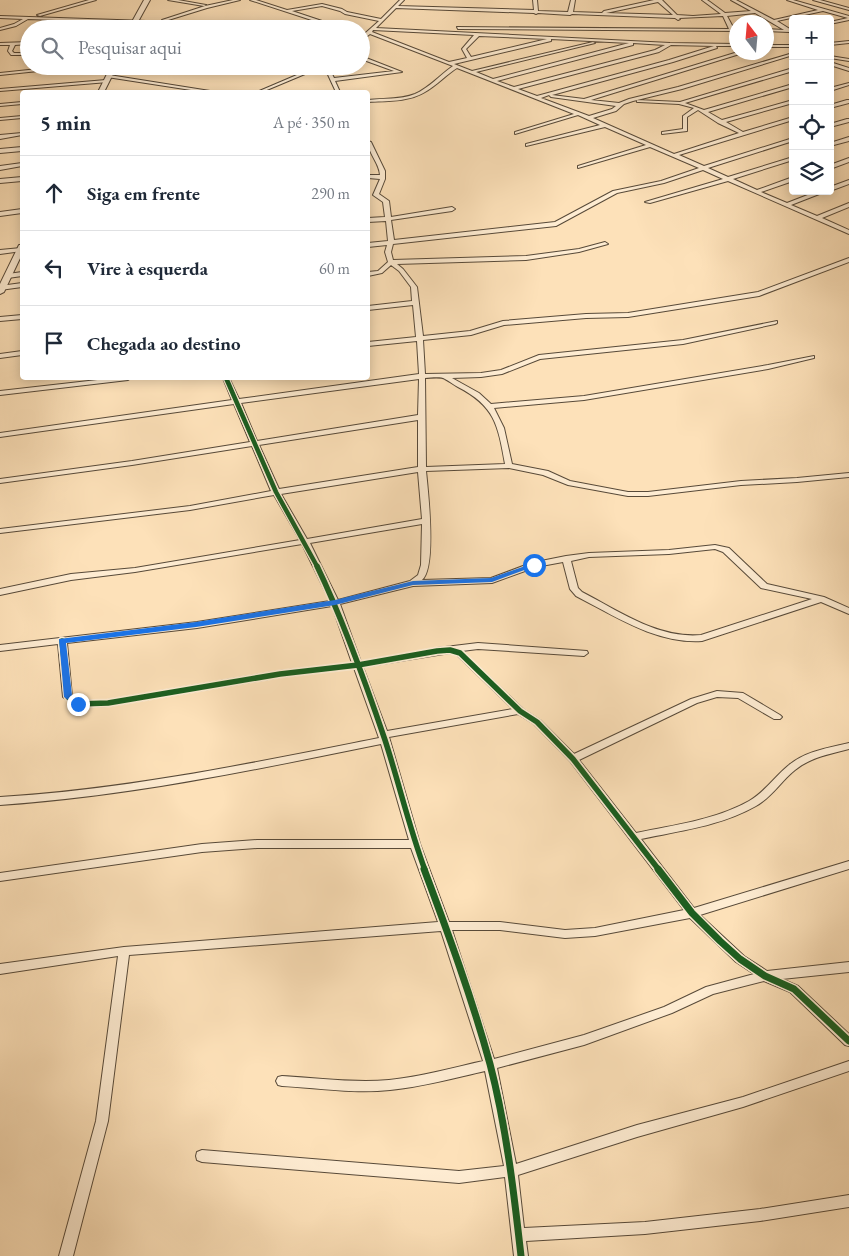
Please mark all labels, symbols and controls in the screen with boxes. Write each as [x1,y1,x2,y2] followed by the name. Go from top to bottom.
[729,15,774,60] north arrow
[789,15,834,195] map controls
[789,15,834,60] button: +
[20,20,370,75] search box
[38,34,66,62] icon: search
[78,35,182,60] text: Pesquisar aqui
[789,60,834,105] button: −
[789,105,834,150] button: locate
[40,109,91,136] text: 5 min
[273,112,350,133] text: A pé · 350 m
[789,150,834,195] button: layers
[40,179,68,207] icon: ahead
[87,181,200,206] text: Siga em frente
[311,183,350,204] text: 290 m
[40,254,68,282] icon: left
[87,256,208,281] text: Vire à esquerda
[319,258,350,279] text: 60 m
[40,329,68,357] icon: arrive
[87,331,241,356] text: Chegada ao destino
[523,554,546,577] route start
[67,693,90,716] route end

